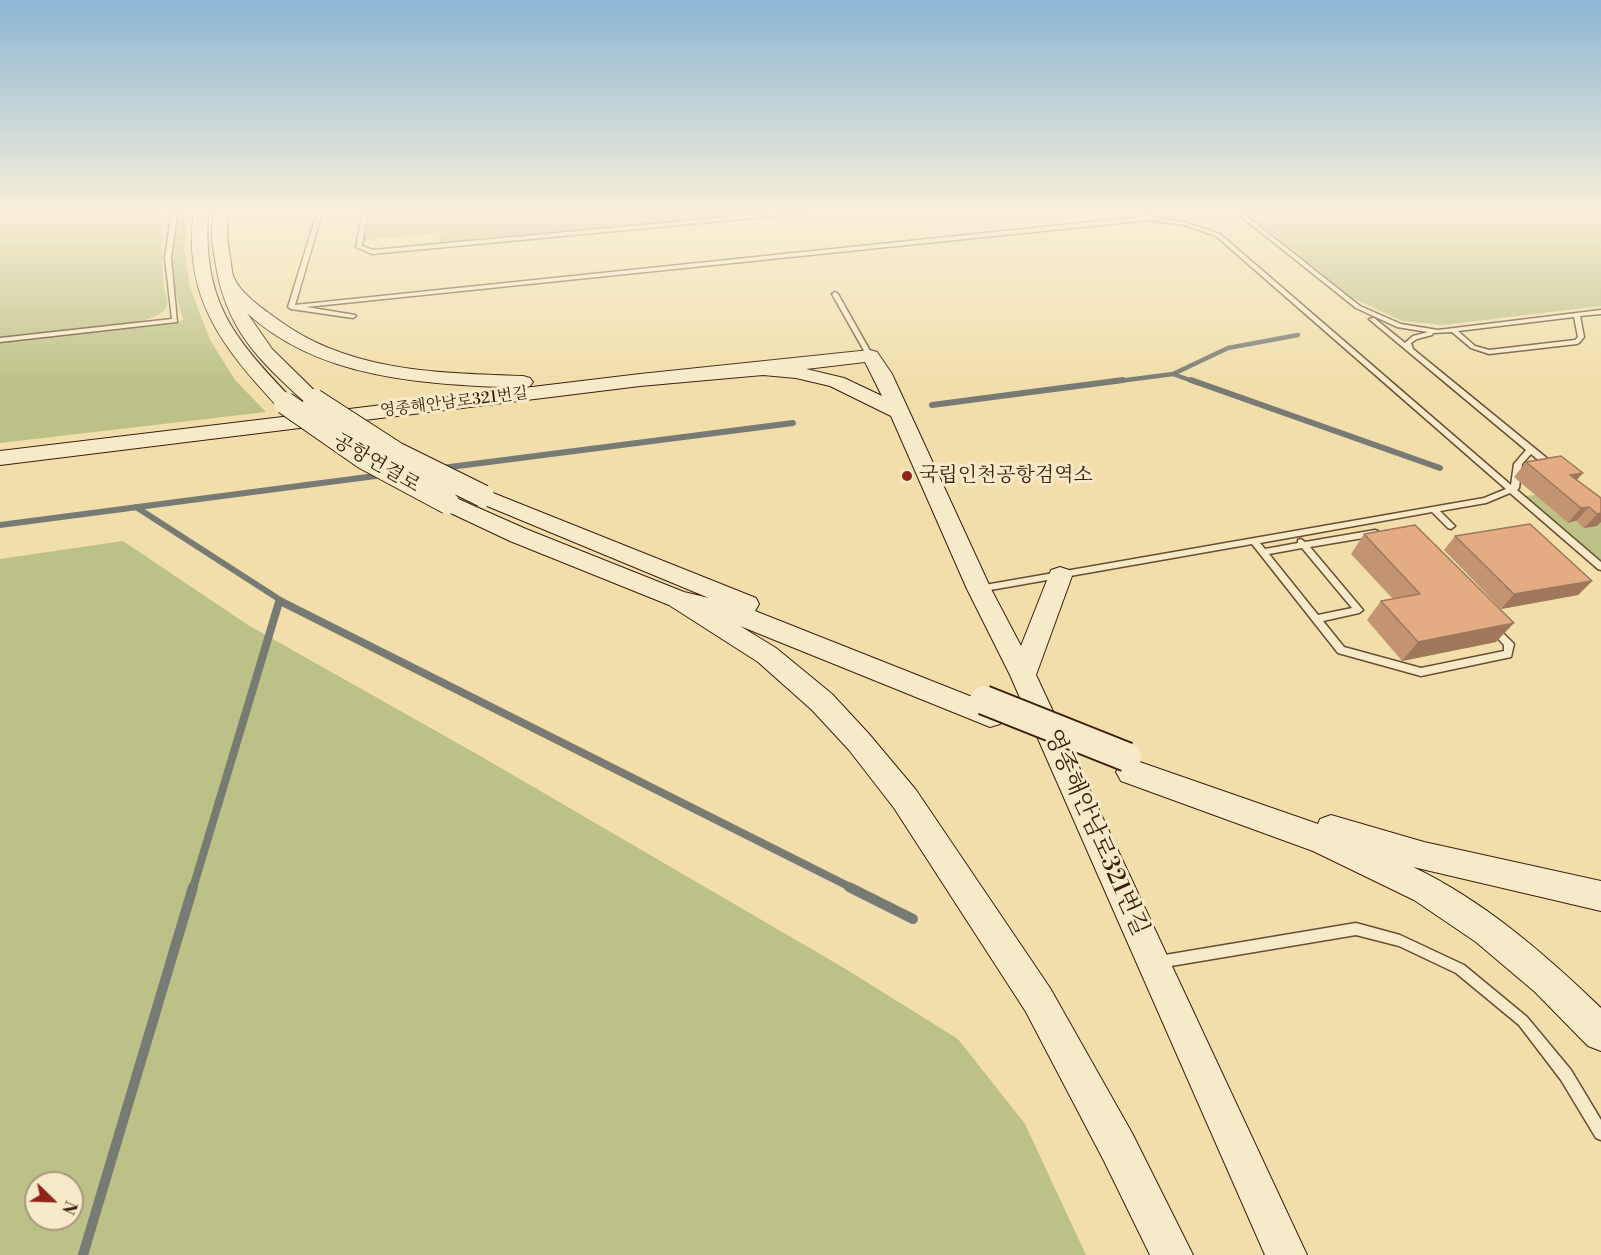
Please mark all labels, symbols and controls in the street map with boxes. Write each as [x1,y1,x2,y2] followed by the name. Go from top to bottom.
[379,384,529,422] street label: 영종해안남로321번길
[328,429,424,499] street label: 공항연결로
[919,464,1093,488] place label: 국립인천공항검역소
[900,469,914,483] marker: 국립인천공항검역소
[1036,725,1154,941] street label: 영종해안남로321번길
[24,1171,84,1231] north arrow
[57,1198,80,1217] text: N

